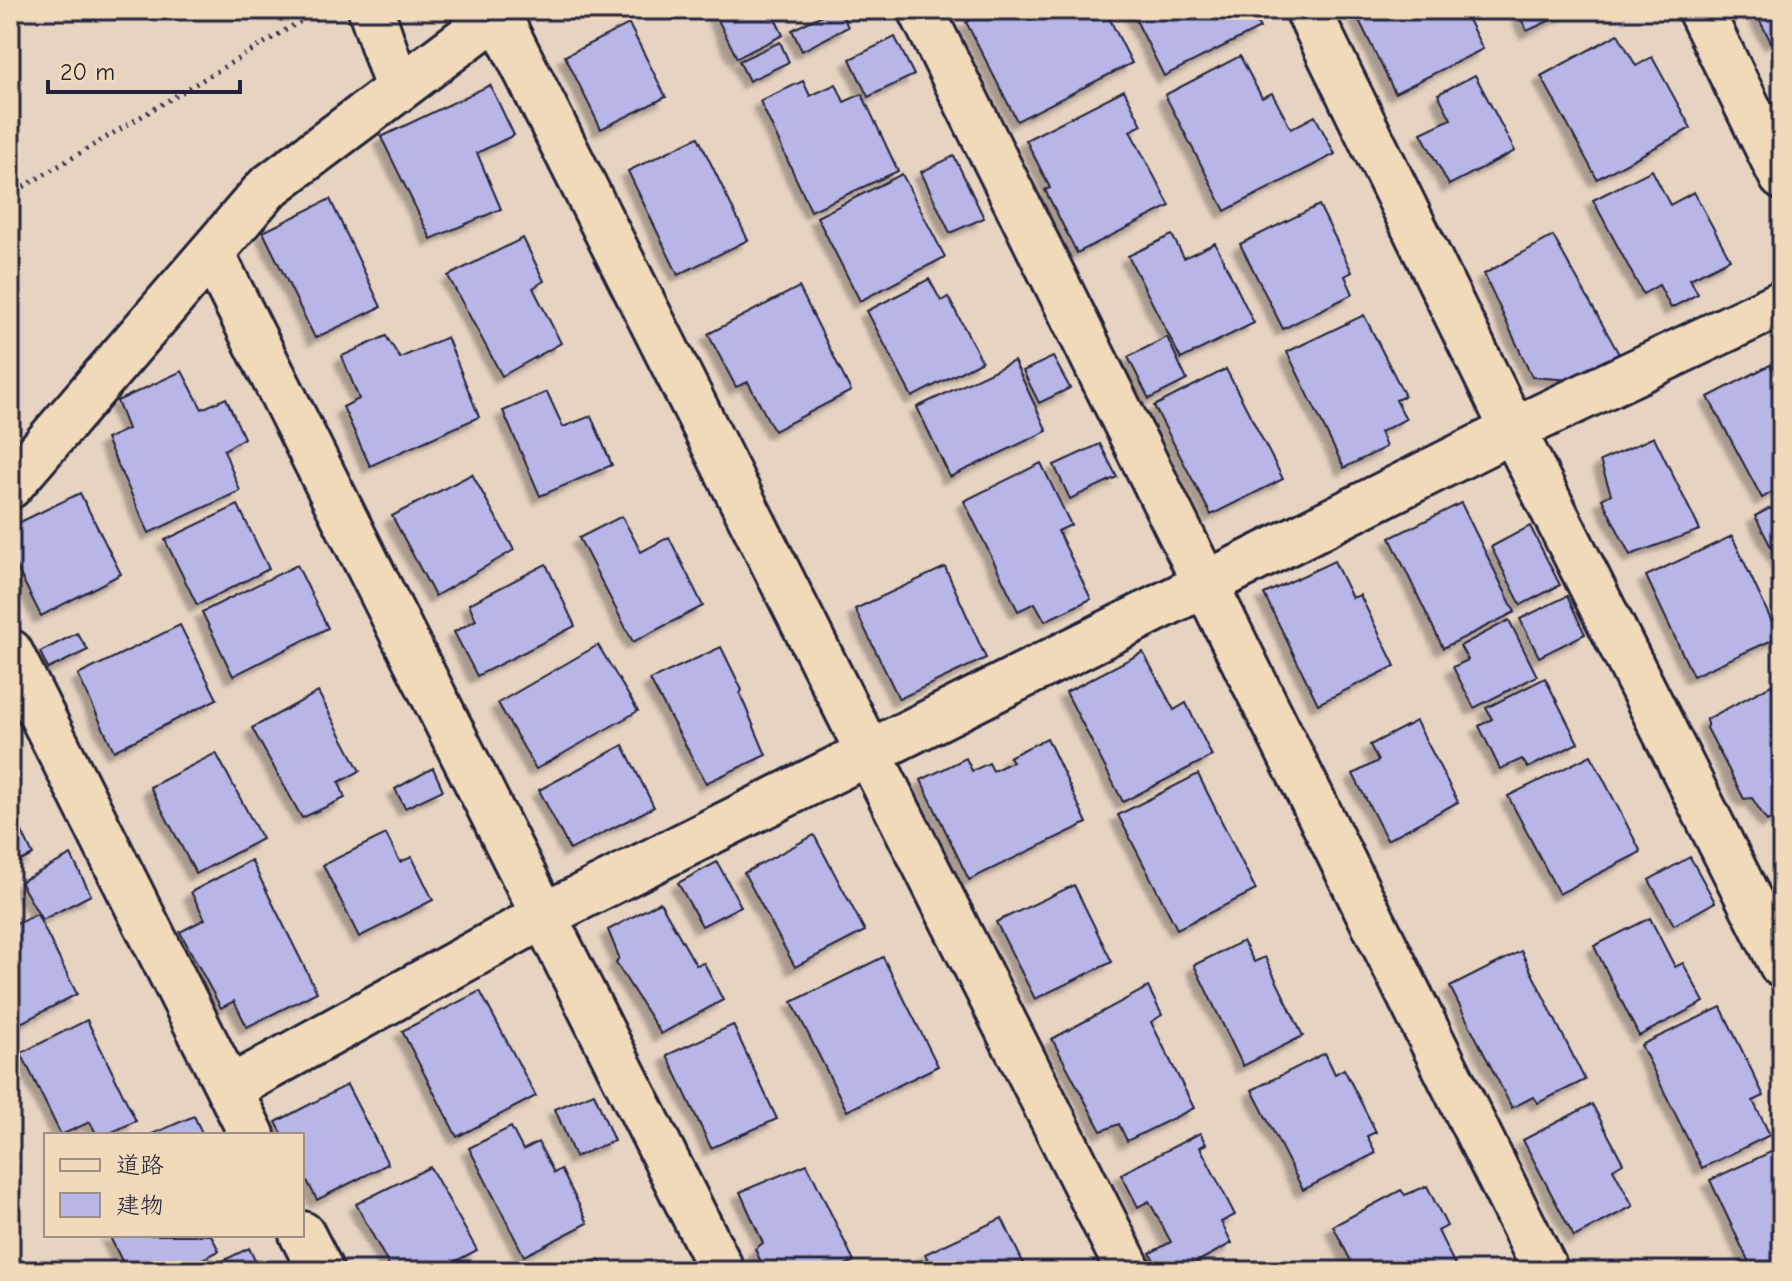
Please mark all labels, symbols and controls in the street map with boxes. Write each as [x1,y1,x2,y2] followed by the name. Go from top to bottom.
[48,44,240,94] scale bar
[60,58,115,86] text: 20 m
[44,1133,304,1237] legend
[116,1151,164,1179] text: 道路
[116,1191,164,1219] text: 建物

